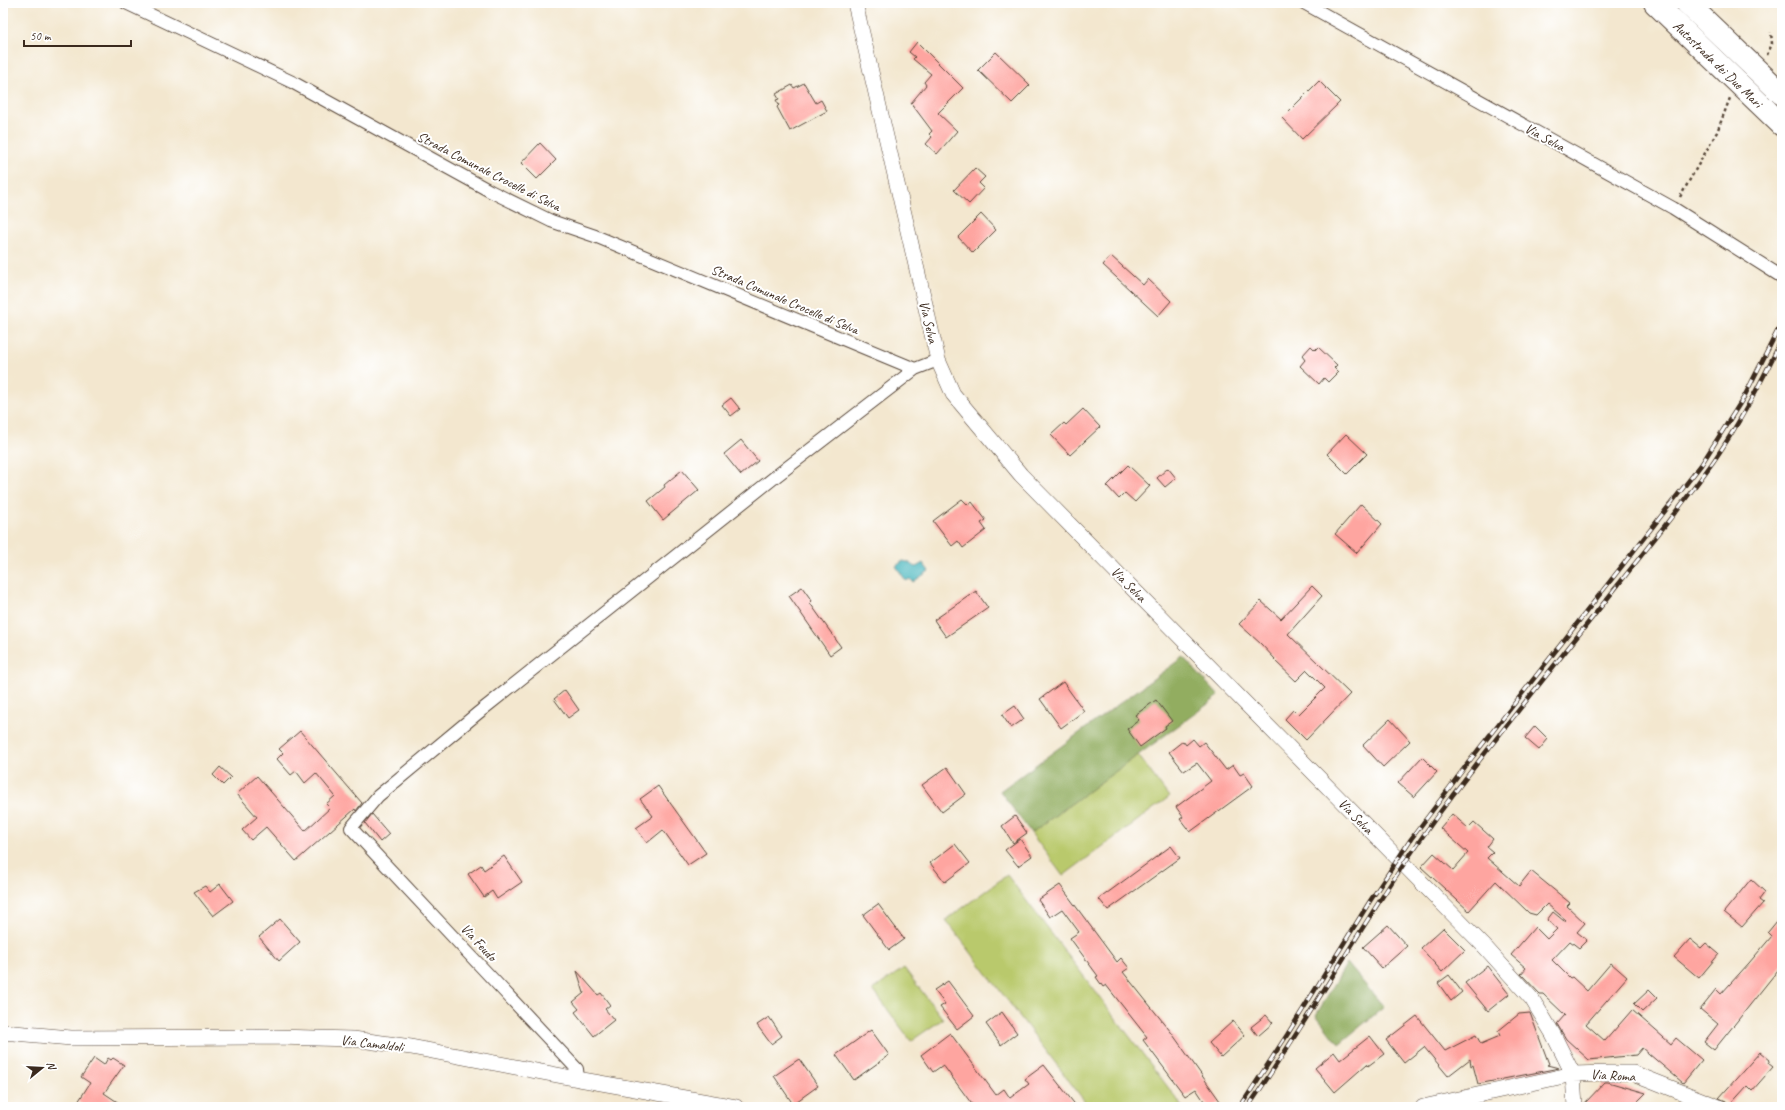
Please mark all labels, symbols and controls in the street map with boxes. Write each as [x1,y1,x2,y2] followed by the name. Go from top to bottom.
[1669,17,1768,113] street label: Autostrada dei Due Mari
[24,22,131,48] scale bar
[30,28,52,44] text: 50 m
[1522,120,1568,156] street label: Via Selva
[414,128,564,216] street label: Strada Comunale Crocelle di Selva
[709,261,862,339] street label: Strada Comunale Crocelle di Selva
[915,299,942,346] street label: Via Selva
[1107,563,1150,606] street label: Via Selva
[1335,795,1377,838] street label: Via Selva
[457,920,502,966] street label: Via Feudo
[340,1031,406,1056] street label: Via Camaldoli
[22,1048,62,1088] north arrow
[44,1060,60,1072] text: N
[1590,1066,1636,1085] street label: Via Roma

